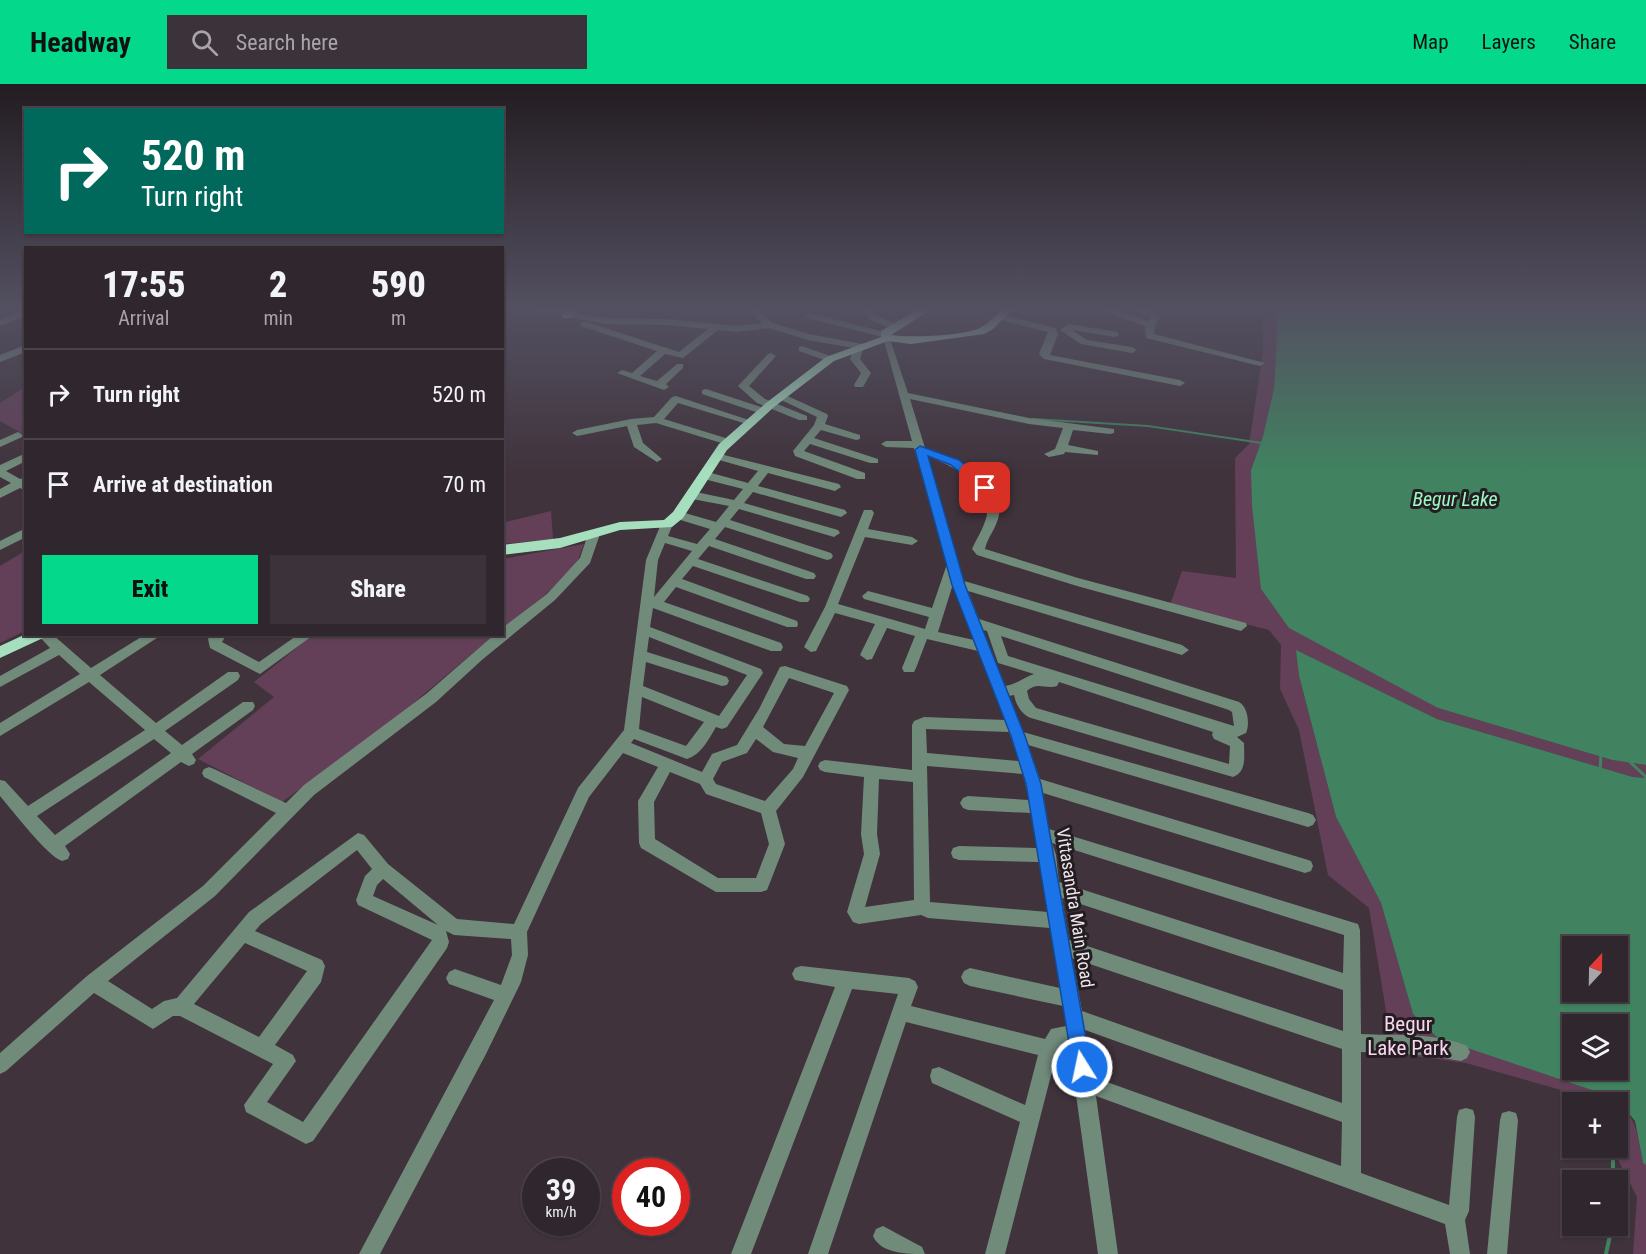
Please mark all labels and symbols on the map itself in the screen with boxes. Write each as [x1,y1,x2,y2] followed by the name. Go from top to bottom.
[959,462,1010,513] pin
[1412,487,1498,511] water label: Begur Lake
[1053,827,1098,989] street label: Vittasandra Main Road
[1562,936,1628,1002] north arrow
[1367,1012,1449,1060] park label: Begur Lake Park
[1050,1035,1114,1099] position arrow
[612,1158,690,1236] speed limit sign: 40

